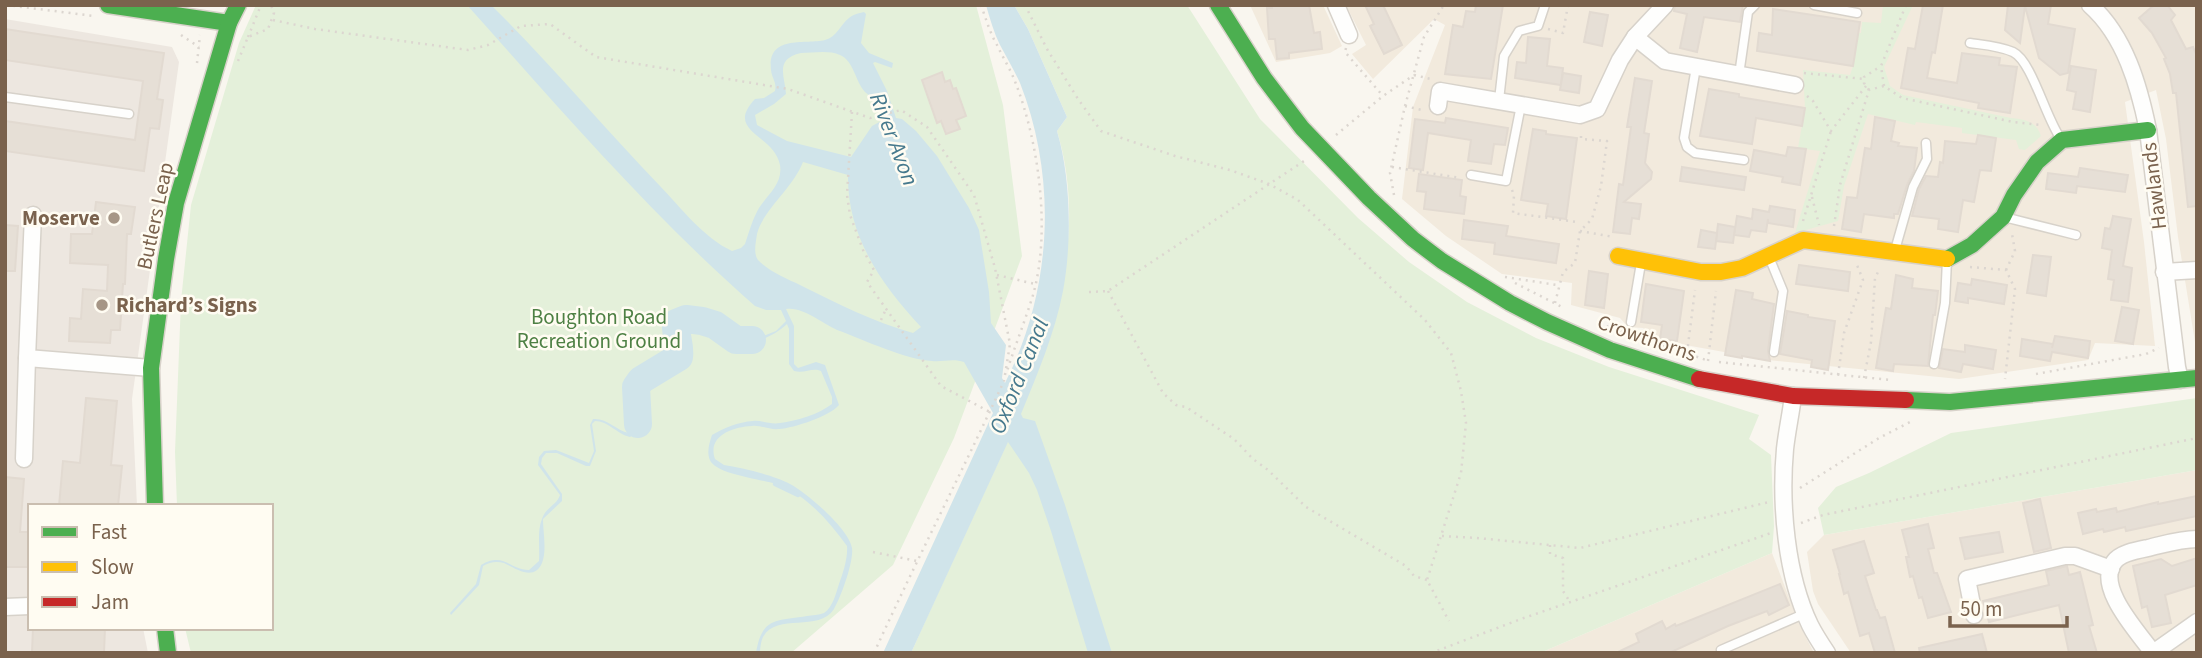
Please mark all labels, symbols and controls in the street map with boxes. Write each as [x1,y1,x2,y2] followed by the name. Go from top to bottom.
[861,88,927,190] water label: River Avon
[2134,141,2174,231] street label: Hawlands
[129,159,181,273] street label: Butlers Leap
[22,203,100,233] place label: Moserve
[106,210,122,226] marker: Moserve
[116,290,257,320] place label: Richard’s Signs
[94,297,110,313] marker: Richard’s Signs
[517,302,681,356] park label: Boughton Road Recreation Ground
[1593,307,1701,369] street label: Crowthorns
[981,313,1057,439] water label: Oxford Canal
[28,504,273,630] legend
[91,517,127,547] text: Fast
[91,552,134,582] text: Slow
[1950,584,2067,628] scale bar
[91,587,129,617] text: Jam
[1960,594,2002,624] text: 50 m

